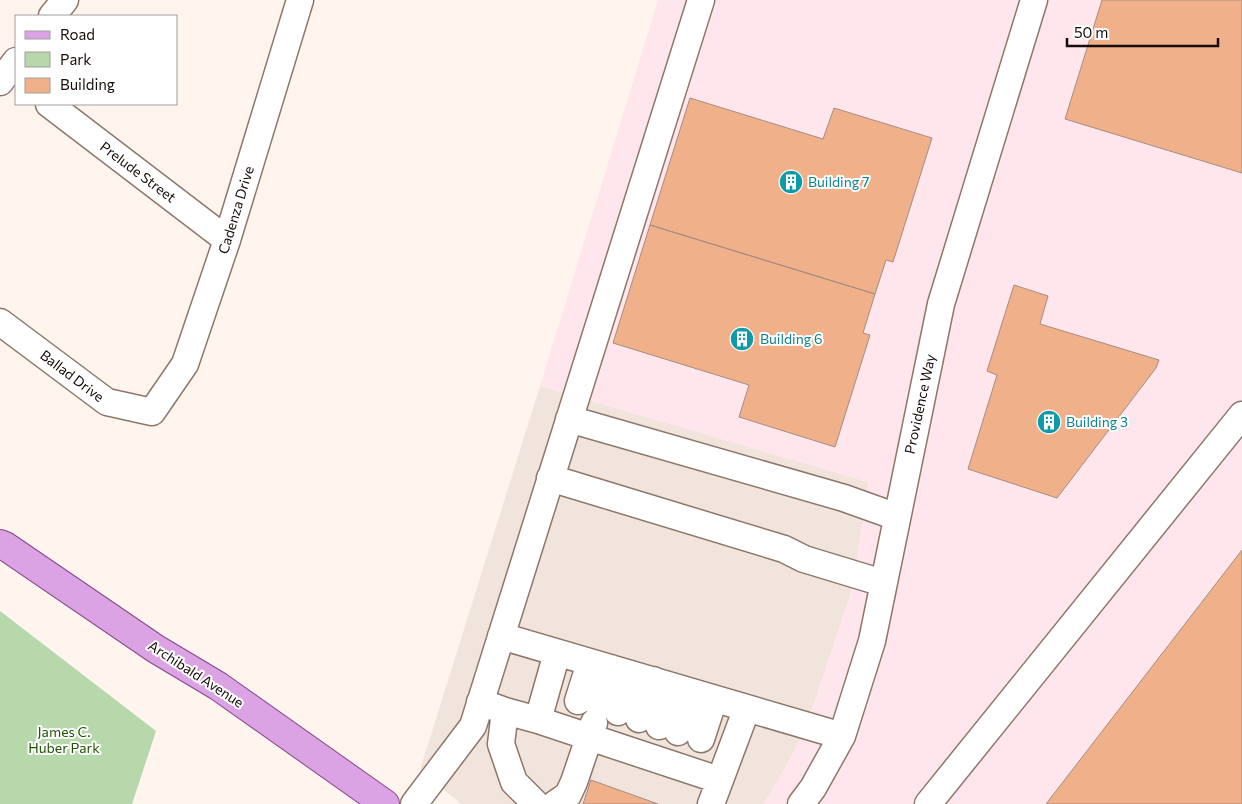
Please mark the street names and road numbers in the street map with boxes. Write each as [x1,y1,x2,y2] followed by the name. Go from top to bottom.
[97,138,180,206] street label: Prelude Street
[214,164,257,256] street label: Cadenza Drive
[37,346,108,405] street label: Ballad Drive
[901,353,938,455] street label: Providence Way
[145,636,247,711] street label: Archibald Avenue

